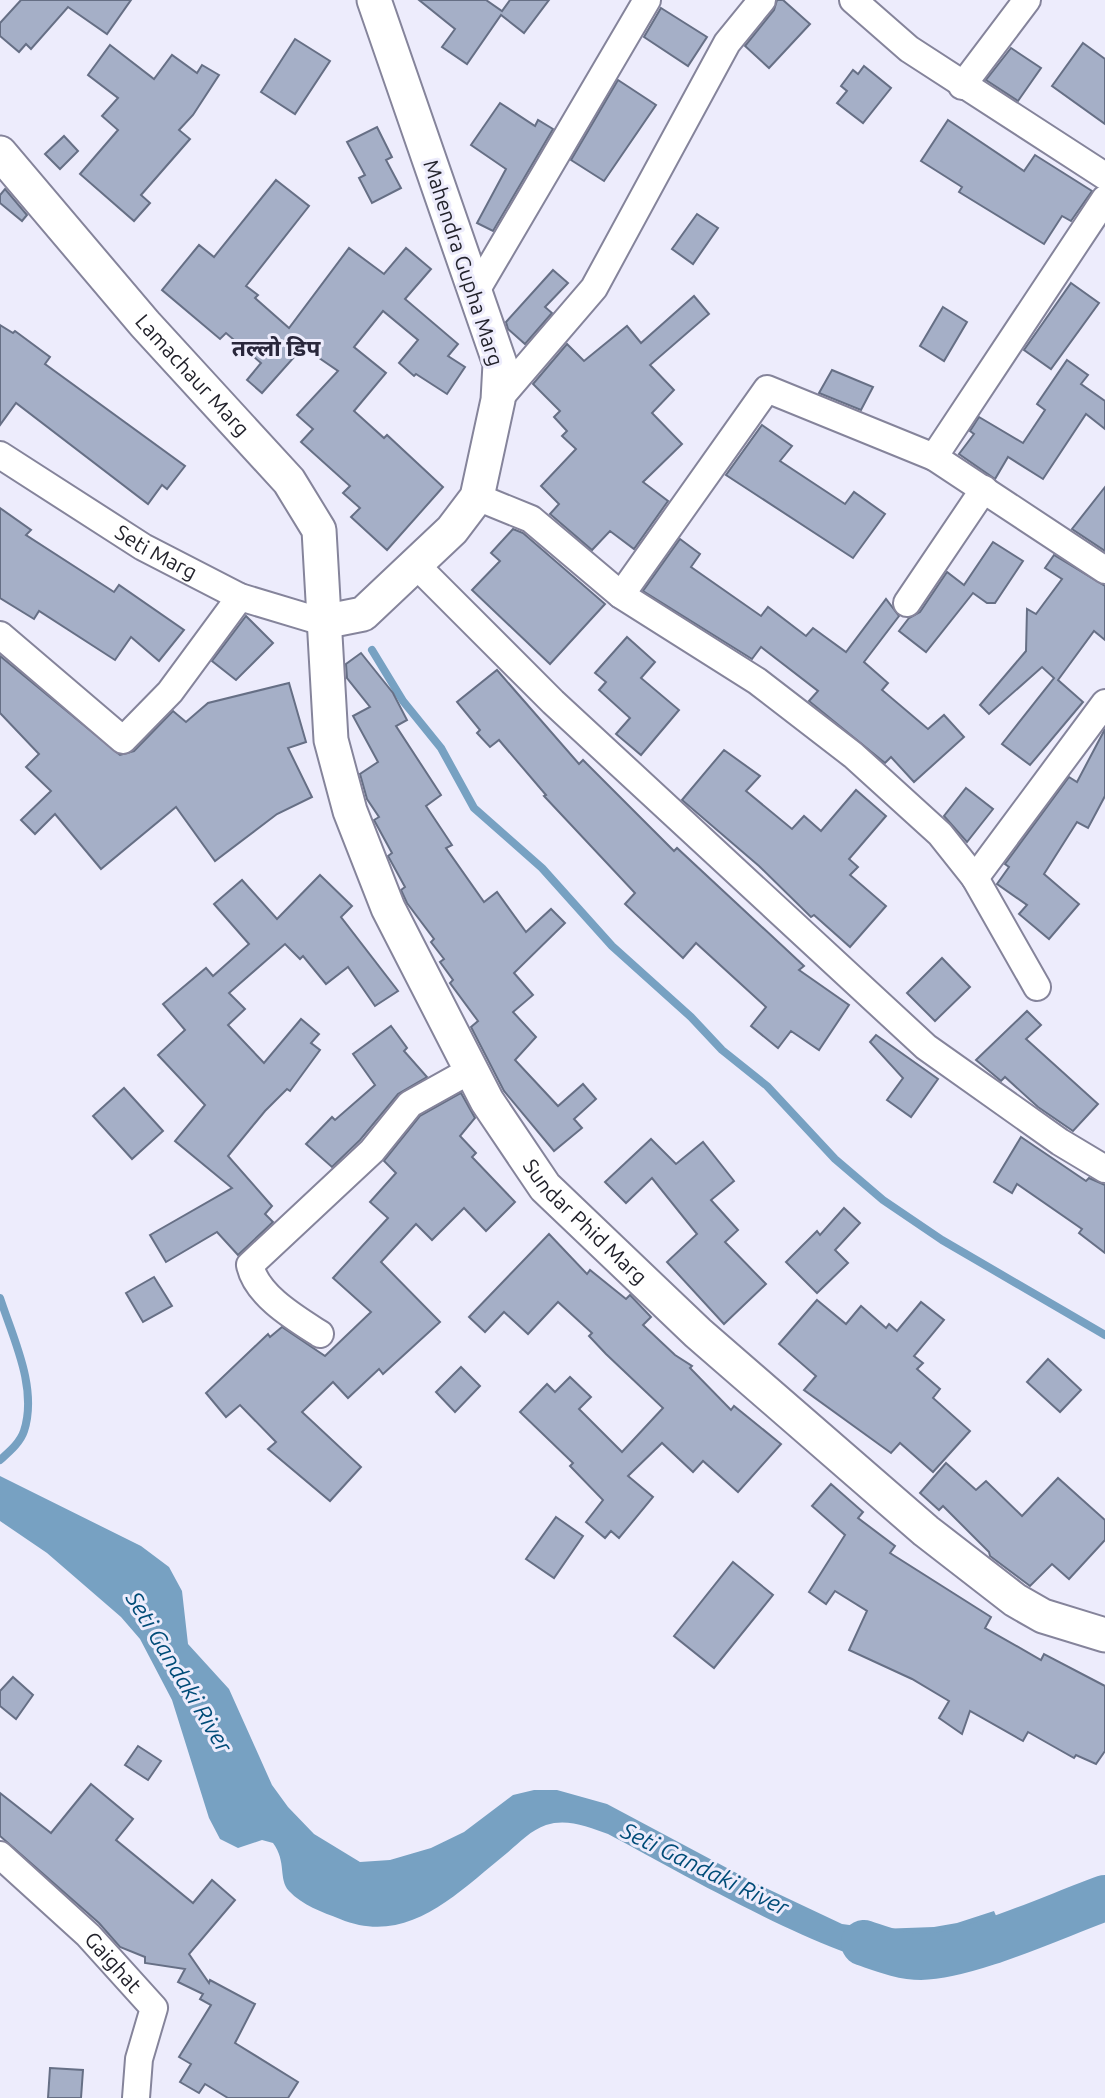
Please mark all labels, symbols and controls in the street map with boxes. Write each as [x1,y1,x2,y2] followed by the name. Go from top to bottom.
[419,157,509,369] street label: Mahendra Gupha Marg
[131,309,255,441] street label: Lamachaur Marg
[232,335,321,360] district label: तल्लो डिप
[111,519,201,584] street label: Seti Marg
[519,1154,652,1289] street label: Sundar Phid Marg
[121,1586,238,1758] water label: Seti Gandaki River
[617,1817,794,1920] water label: Seti Gandaki River
[80,1927,147,1997] street label: Gaighat

